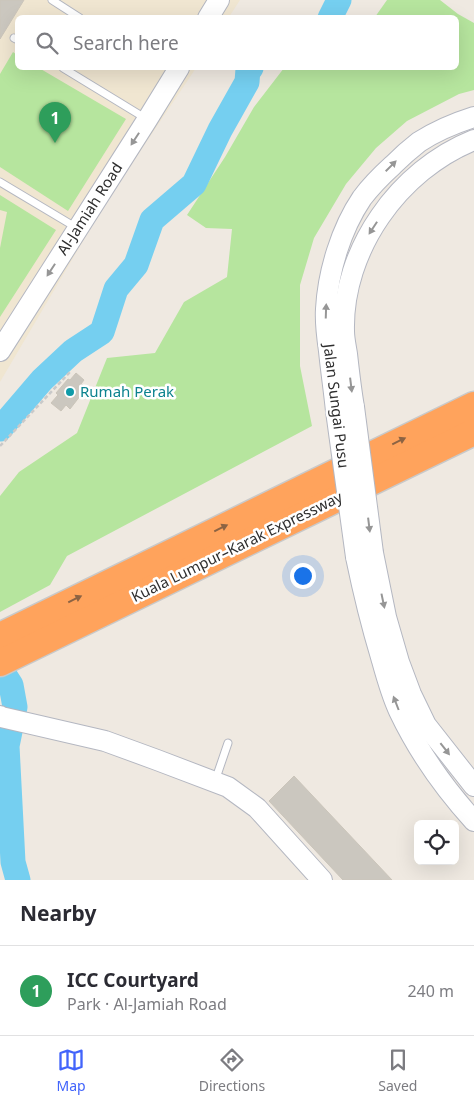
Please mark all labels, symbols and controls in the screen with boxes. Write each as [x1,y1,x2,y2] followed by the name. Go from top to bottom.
[15,15,459,70] search box
[33,29,61,57] icon: search
[73,30,179,56] text: Search here
[39,102,71,143] pin: 1
[130,132,140,146] one-way arrow
[52,158,127,258] street label: Al-Jamiah Road
[385,160,397,172] one-way arrow
[368,221,378,235] one-way arrow
[47,263,56,276] one-way arrow
[323,302,331,318] one-way arrow
[319,341,355,469] street label: Jalan Sungai Pusu
[347,377,355,393] one-way arrow
[80,381,174,401] place label: Rumah Perak
[64,386,76,398] marker: Rumah Perak
[392,437,406,445] one-way arrow
[128,486,346,606] street label: Kuala Lumpur–Karak Expressway
[365,517,373,533] one-way arrow
[214,524,228,532] one-way arrow
[290,563,316,589] your location
[379,593,387,609] one-way arrow
[68,595,82,603] one-way arrow
[392,695,400,710] one-way arrow
[440,742,450,756] one-way arrow
[414,820,459,865] map controls
[414,820,459,865] button: locate
[20,899,96,927] text: Nearby
[67,967,199,993] text: ICC Courtyard
[31,980,41,1002] text: 1
[407,980,454,1002] text: 240 m
[67,993,227,1015] text: Park · Al-Jamiah Road
[57,1046,86,1095] tab: Map
[199,1046,265,1095] tab: Directions
[378,1046,417,1095] tab: Saved

